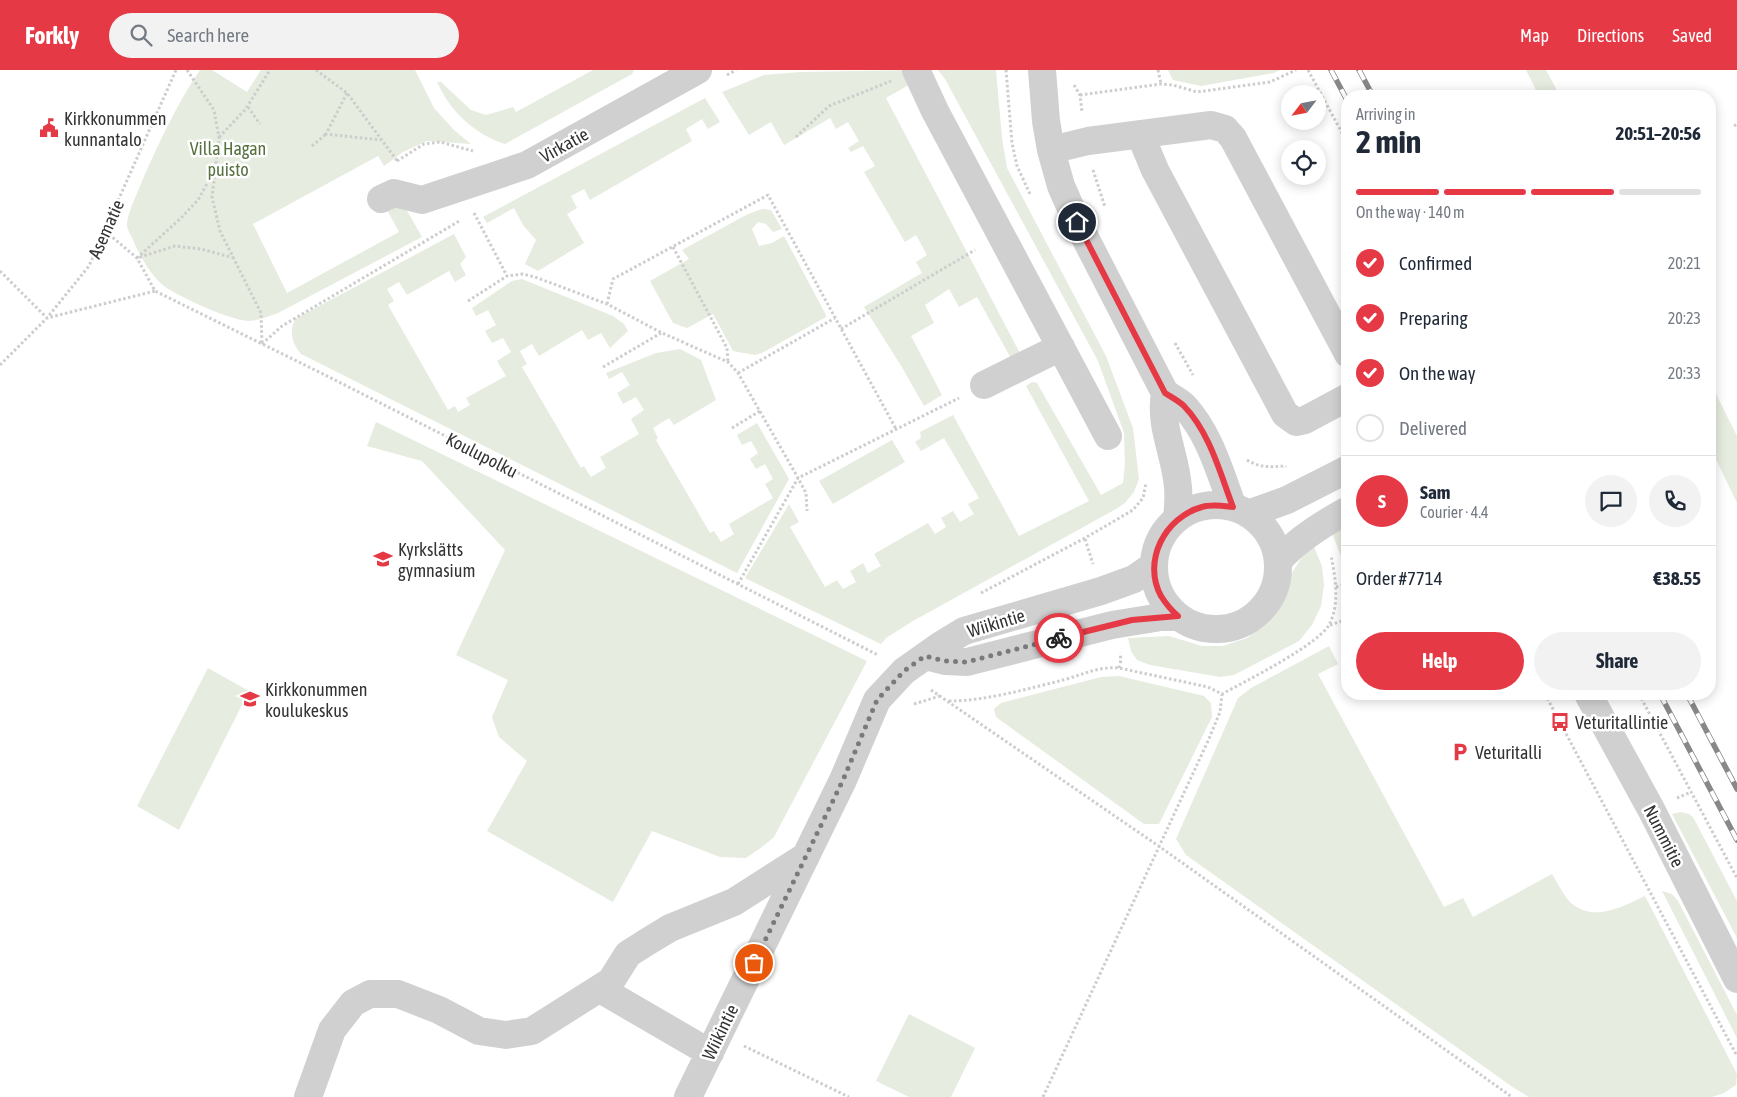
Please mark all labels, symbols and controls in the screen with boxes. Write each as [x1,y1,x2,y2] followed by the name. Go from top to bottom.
[109,13,459,58] search box
[127,21,155,49] icon: search
[25,22,79,49] text: Forkly
[167,24,249,46] text: Search here
[1520,25,1549,46] text: Map
[1577,25,1644,46] text: Directions
[1672,25,1712,46] text: Saved
[1281,85,1326,130] north arrow
[1281,85,1326,185] map controls
[1356,105,1416,123] text: Arriving in
[64,108,166,150] place label: Kirkkonummen kunnantalo
[38,117,60,139] public building icon: Kirkkonummen kunnantalo
[1615,122,1701,144] text: 20:51–20:56
[536,123,592,167] street label: Virkatie
[1356,123,1421,160] text: 2 min
[190,138,266,180] park label: Villa Hagan puisto
[1281,140,1326,185] button: locate
[84,196,128,262] street label: Asematie
[1056,201,1098,243] pin
[1356,203,1465,221] text: On the way · 140 m
[1063,208,1091,236] icon: home
[1356,249,1384,277] icon: check
[1399,252,1472,274] text: Confirmed
[1668,254,1701,272] text: 20:21
[1356,304,1384,332] icon: check
[1399,307,1468,329] text: Preparing
[1668,309,1701,327] text: 20:23
[1356,359,1384,387] icon: check
[1399,362,1476,384] text: On the way
[1668,364,1701,382] text: 20:33
[1399,417,1467,439] text: Delivered
[443,428,521,482] street label: Koulupolku
[1585,475,1637,527] button: chat
[1649,475,1701,527] button: phone
[1420,481,1451,503] text: Sam
[1378,490,1386,512] text: S
[1420,503,1489,521] text: Courier · 4.4
[398,539,475,581] place label: Kyrkslätts gymnasium
[372,548,394,570] school or university icon: Kyrkslätts gymnasium
[1356,567,1443,589] text: Order #7714
[1653,567,1701,589] text: €38.55
[965,604,1027,642] street label: Wiikintie
[1034,613,1084,663] courier
[1045,624,1073,652] icon: bike
[1356,632,1524,690] button: Help
[1534,632,1701,690] button: Share
[265,679,367,721] place label: Kirkkonummen koulukeskus
[239,688,261,710] school or university icon: Kirkkonummen koulukeskus
[1549,711,1571,733] bus stop icon: Veturitallintie
[1575,712,1668,733] place label: Veturitallintie
[1449,741,1471,763] parking icon: Veturitalli
[1475,742,1542,763] place label: Veturitalli
[1639,801,1689,871] street label: Nummitie
[733,942,775,984] pin
[740,949,768,977] icon: bag
[698,1001,742,1063] street label: Wiikintie

